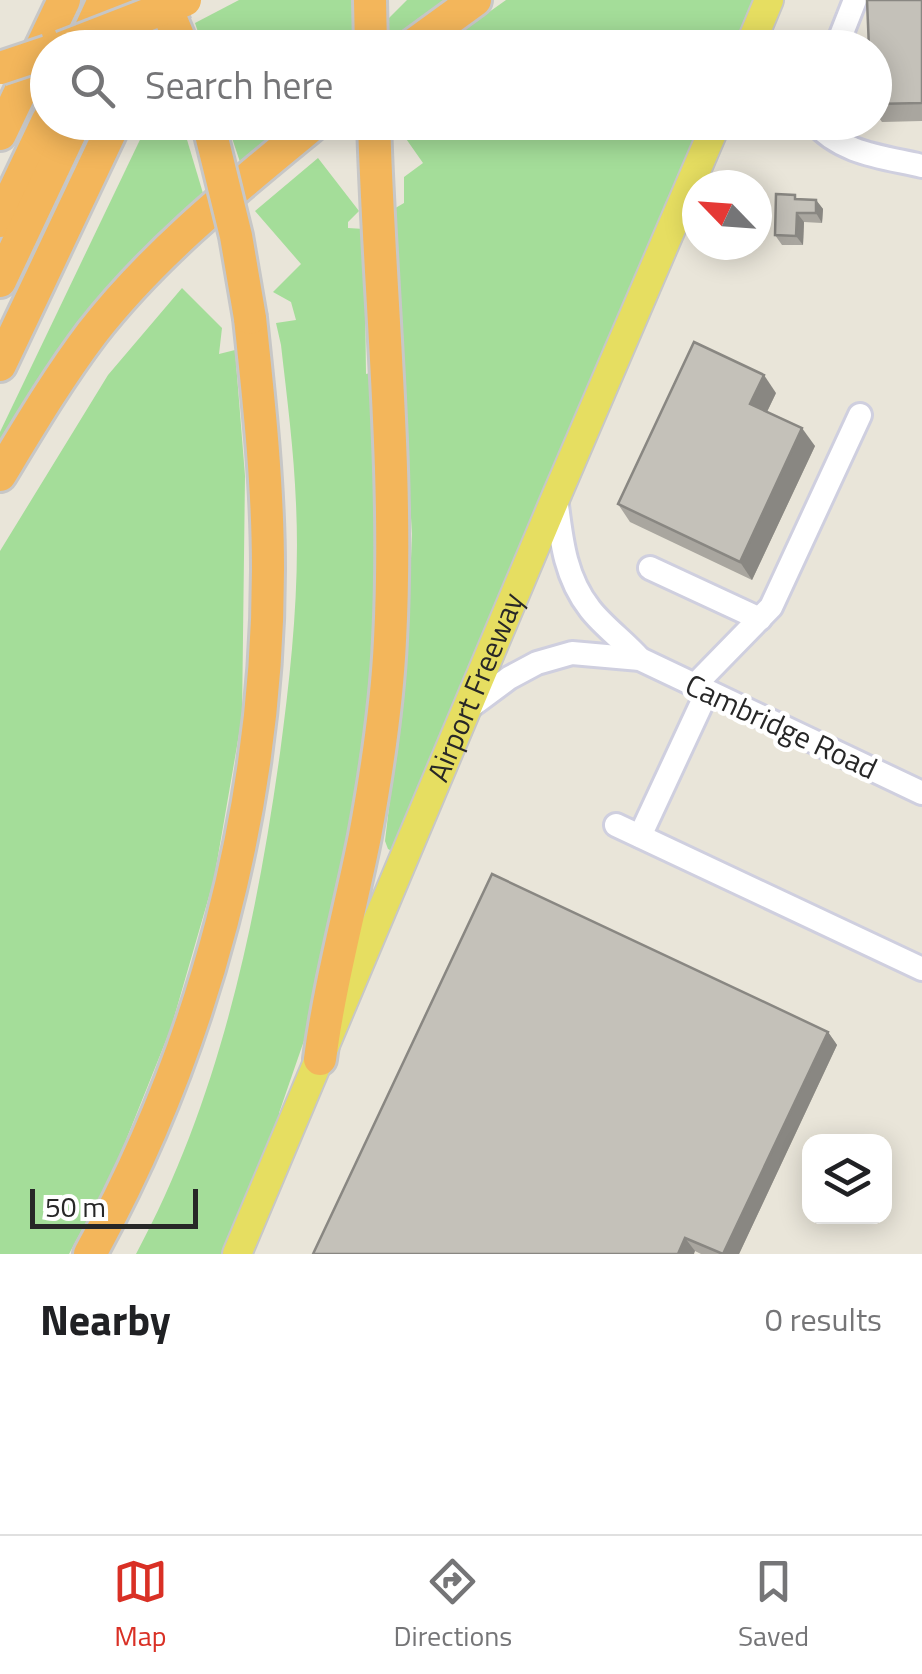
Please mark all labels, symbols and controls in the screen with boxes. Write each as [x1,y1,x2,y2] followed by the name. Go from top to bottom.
[30,30,892,140] search box
[145,56,333,114] text: Search here
[65,58,120,113] icon: search
[682,170,772,260] north arrow
[415,585,535,789] street label: Airport Freeway
[678,661,885,791] street label: Cambridge Road
[802,1134,892,1224] map controls
[802,1134,892,1224] button: layers
[30,1184,198,1228] scale bar
[45,1185,106,1228] text: 50 m
[40,1287,171,1351] text: Nearby
[765,1295,882,1343] text: 0 results
[113,1554,168,1657] tab: Map
[394,1554,512,1657] tab: Directions
[738,1554,809,1657] tab: Saved

